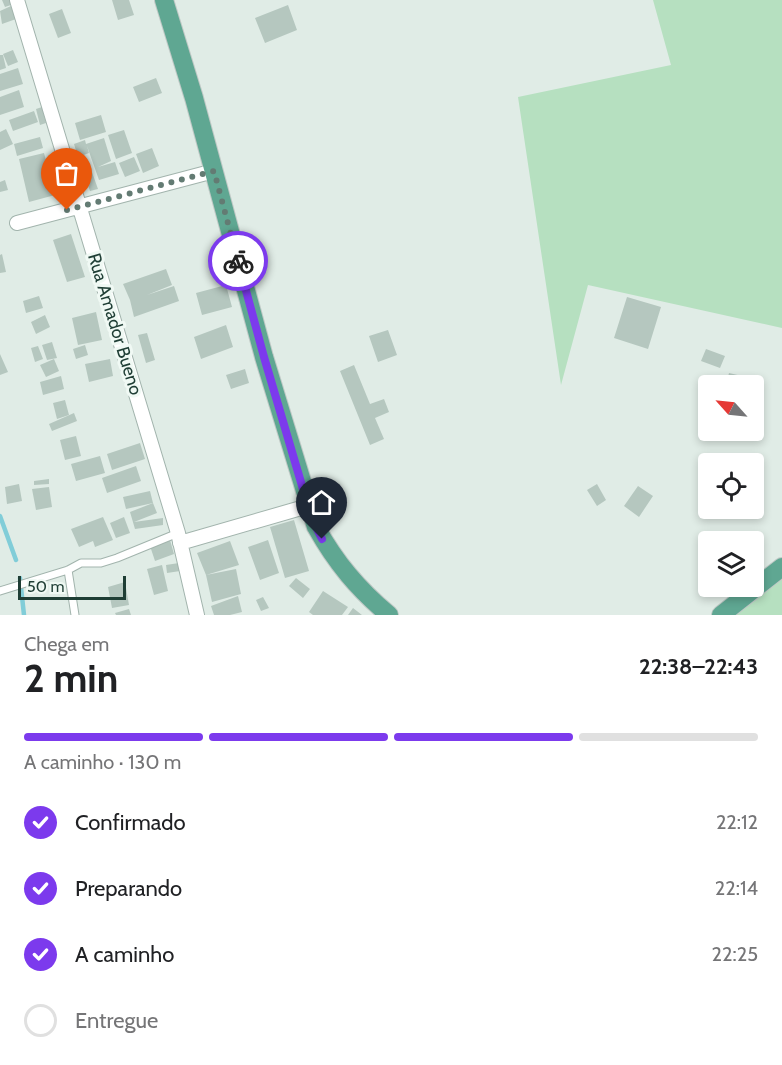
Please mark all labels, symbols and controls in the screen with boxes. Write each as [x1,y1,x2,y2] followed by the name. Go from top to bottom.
[41,148,92,210] pin
[50,157,83,190] icon: bag
[208,231,268,291] courier
[222,245,255,278] icon: bike
[83,250,147,398] street label: Rua Amador Bueno
[698,375,764,441] north arrow
[698,375,764,597] map controls
[698,453,764,519] button: locate
[296,477,347,539] pin
[305,486,338,519] icon: home
[698,531,764,597] button: layers
[18,573,126,600] scale bar
[27,577,64,596] text: 50 m
[24,632,109,656] text: Chega em
[639,653,758,680] text: 22:38–22:43
[24,654,118,702] text: 2 min
[24,750,181,774] text: A caminho · 130 m
[24,806,57,839] icon: check
[75,809,186,836] text: Confirmado
[716,810,758,834] text: 22:12
[24,872,57,905] icon: check
[75,875,182,902] text: Preparando
[715,876,758,900] text: 22:14
[24,938,57,971] icon: check
[75,941,174,968] text: A caminho
[712,942,758,966] text: 22:25
[75,1007,158,1034] text: Entregue

